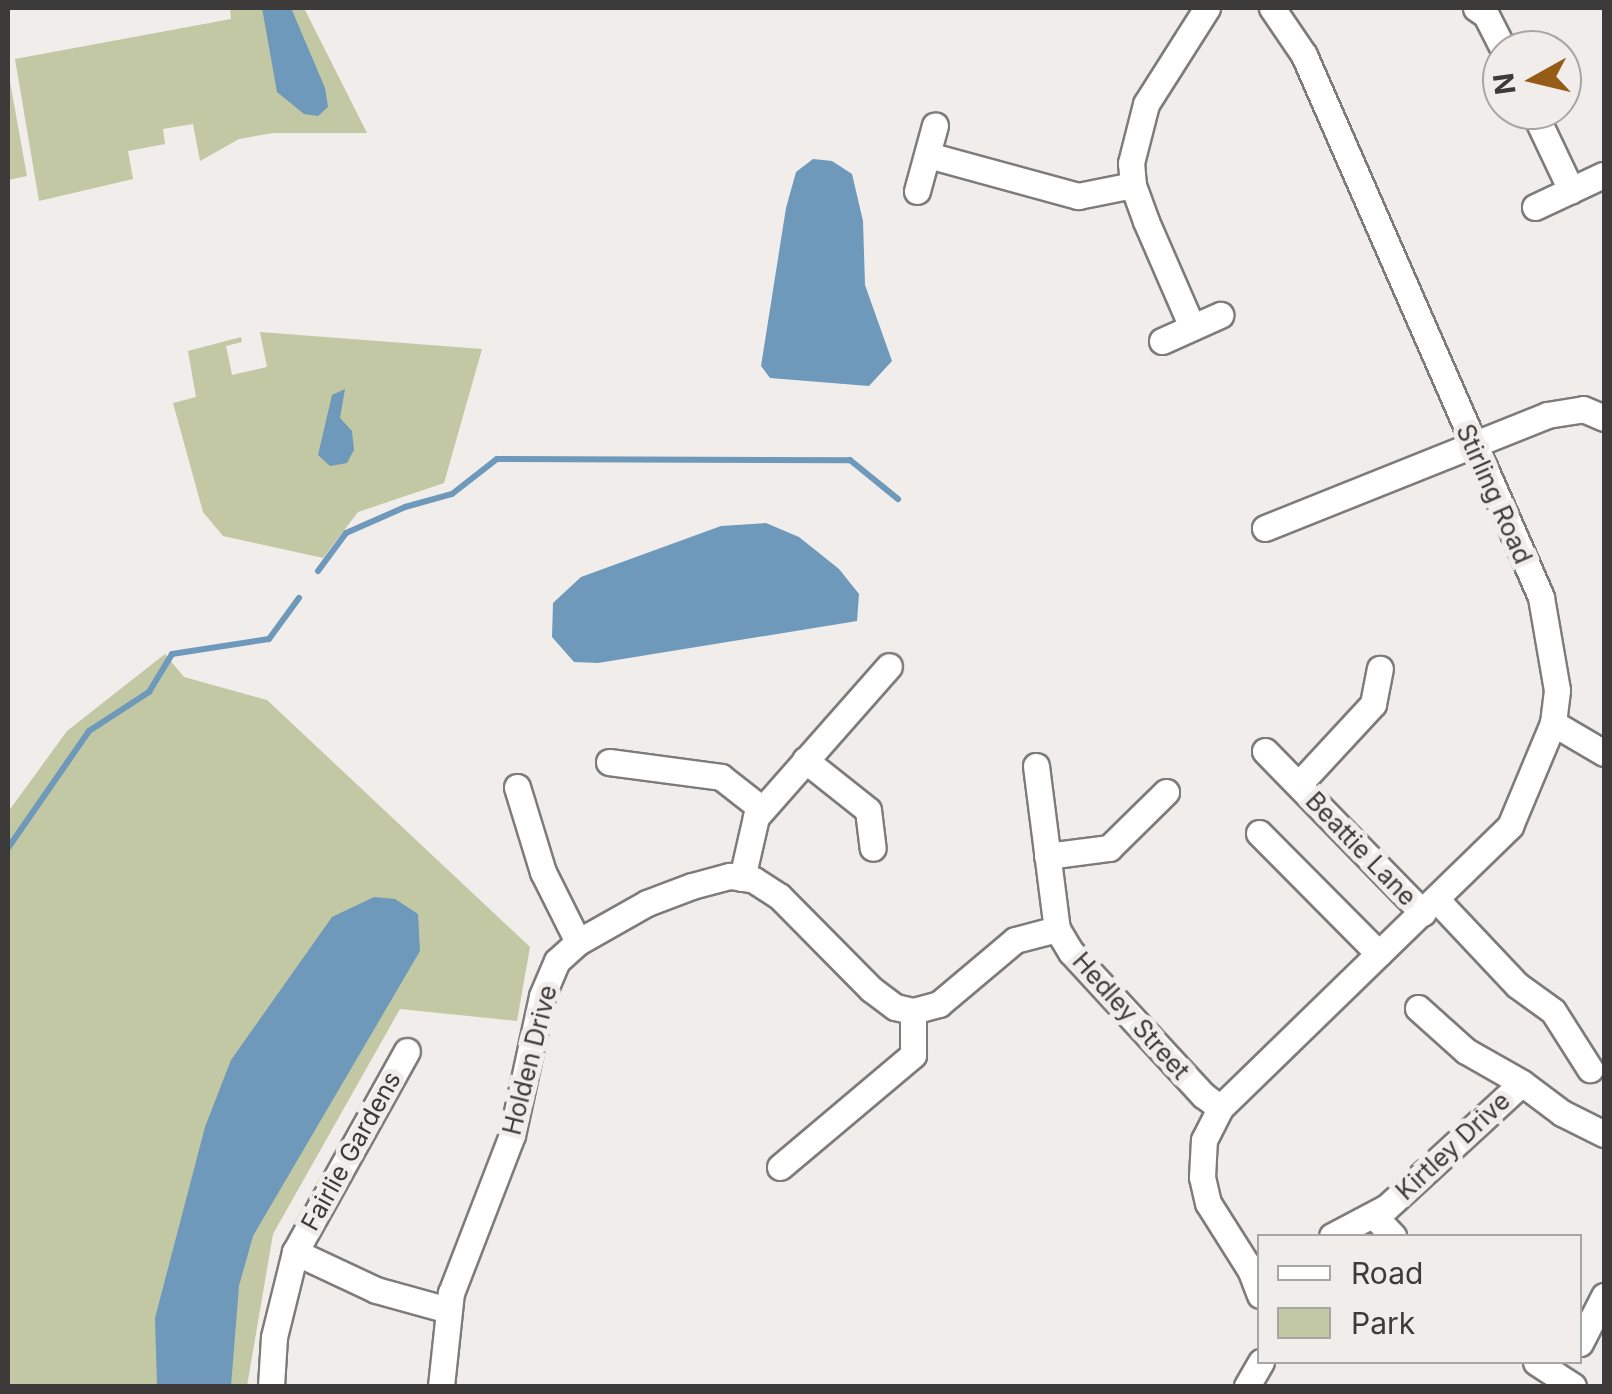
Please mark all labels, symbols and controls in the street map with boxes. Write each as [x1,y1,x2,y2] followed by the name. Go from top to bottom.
[1482,30,1582,130] north arrow
[1486,71,1523,97] text: N
[1450,420,1538,568] street label: Stirling Road
[1299,786,1423,912] street label: Beattie Lane
[1066,946,1196,1086] street label: Hedley Street
[497,982,563,1138] street label: Holden Drive
[295,1066,407,1236] street label: Fairlie Gardens
[1390,1086,1516,1206] street label: Kirtley Drive
[1257,1234,1582,1364] legend
[1351,1255,1423,1291] text: Road
[1351,1305,1415,1341] text: Park

